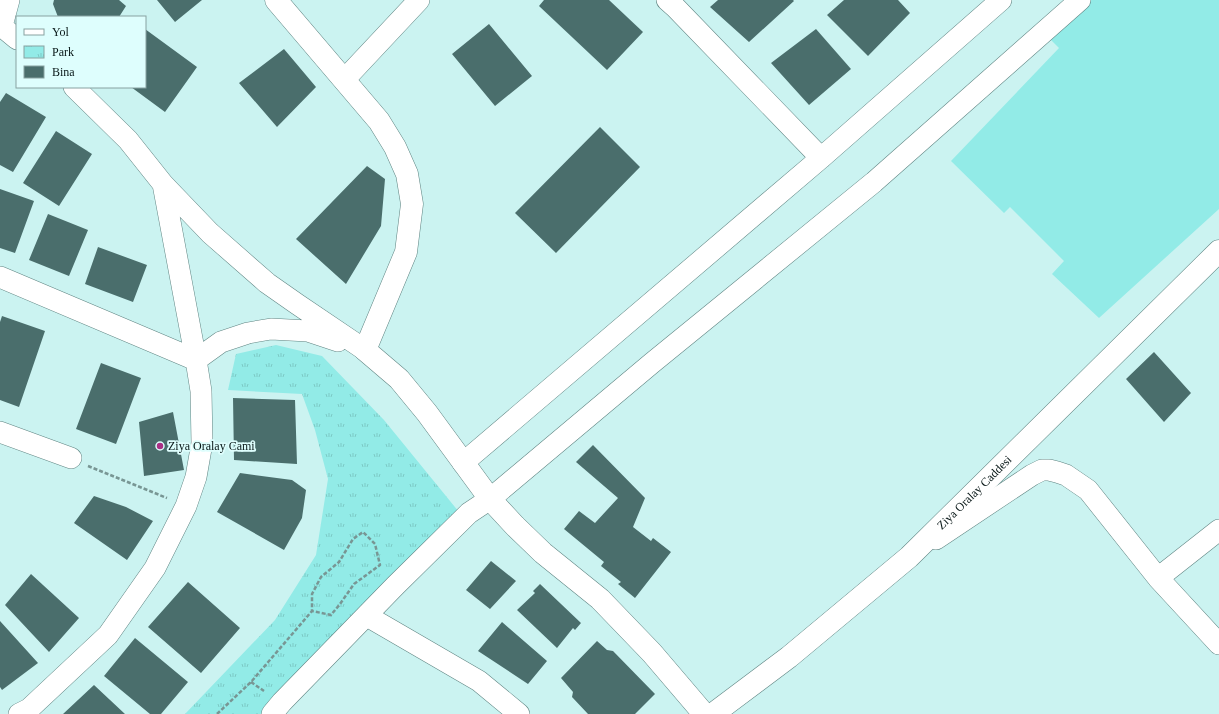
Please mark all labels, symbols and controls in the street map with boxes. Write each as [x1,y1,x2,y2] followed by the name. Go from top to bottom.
[16,16,146,88] legend
[52,25,69,39] text: Yol
[52,45,74,59] text: Park
[52,65,75,79] text: Bina
[168,439,255,453] place label: Ziya Oralay Cami
[155,441,165,451] marker: Ziya Oralay Cami
[934,452,1015,532] street label: Ziya Oralay Caddesi

